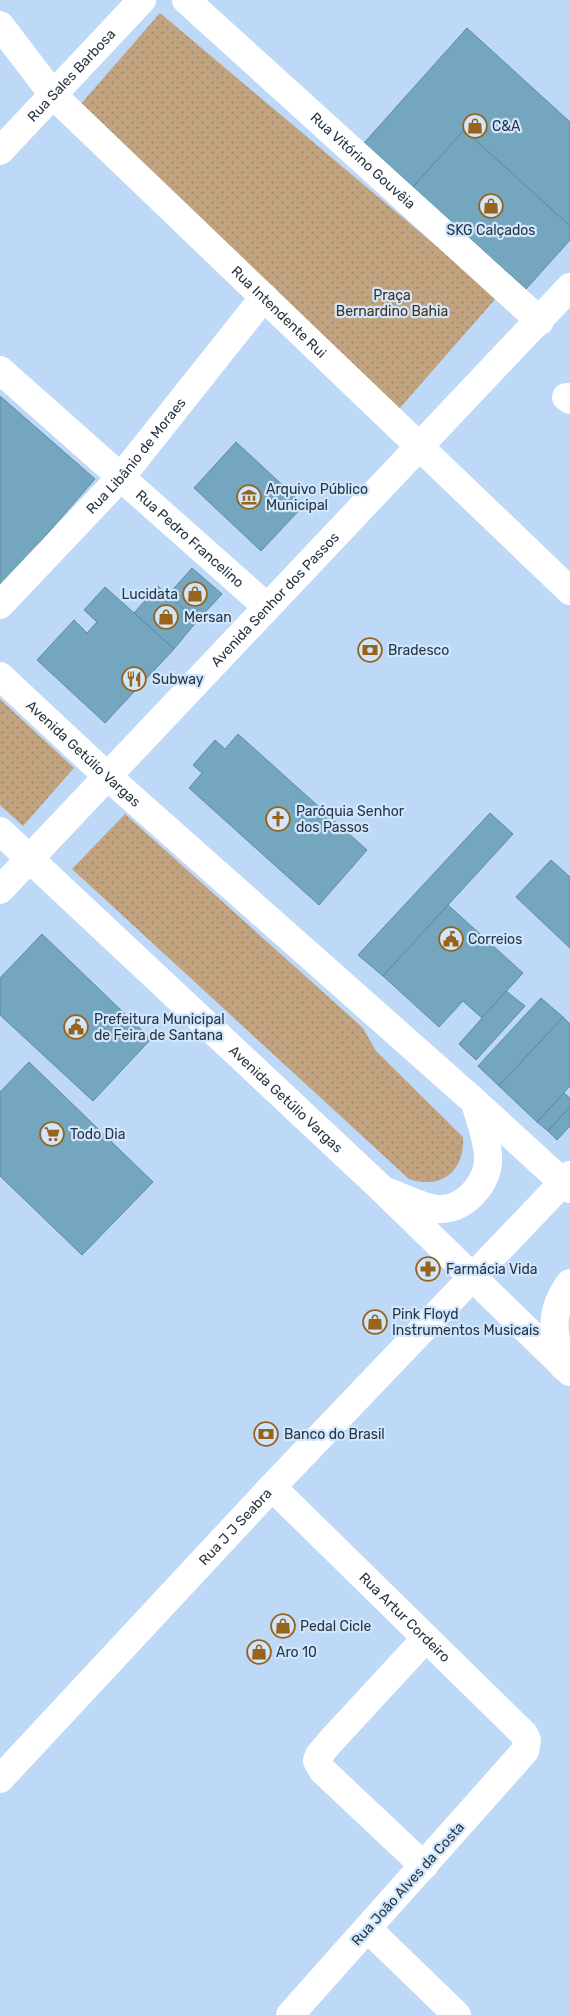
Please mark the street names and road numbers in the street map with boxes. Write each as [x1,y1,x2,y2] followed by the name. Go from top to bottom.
[24,25,119,125] street label: Rua Sales Barbosa
[307,109,419,212] street label: Rua Vitórino Gouvêia
[228,262,330,361] street label: Rua Intendente Rui
[82,394,189,517] street label: Rua Libânio de Moraes
[132,486,248,591] street label: Rua Pedro Francelino
[207,529,342,670] street label: Avenida Senhor dos Passos
[23,697,144,810] street label: Avenida Getúlio Vargas
[226,1042,346,1156] street label: Avenida Getúlio Vargas
[195,1485,275,1569] street label: Rua J J Seabra
[356,1569,454,1666] street label: Rua Artur Cordeiro
[348,1819,468,1949] street label: Rua João Alves da Costa

